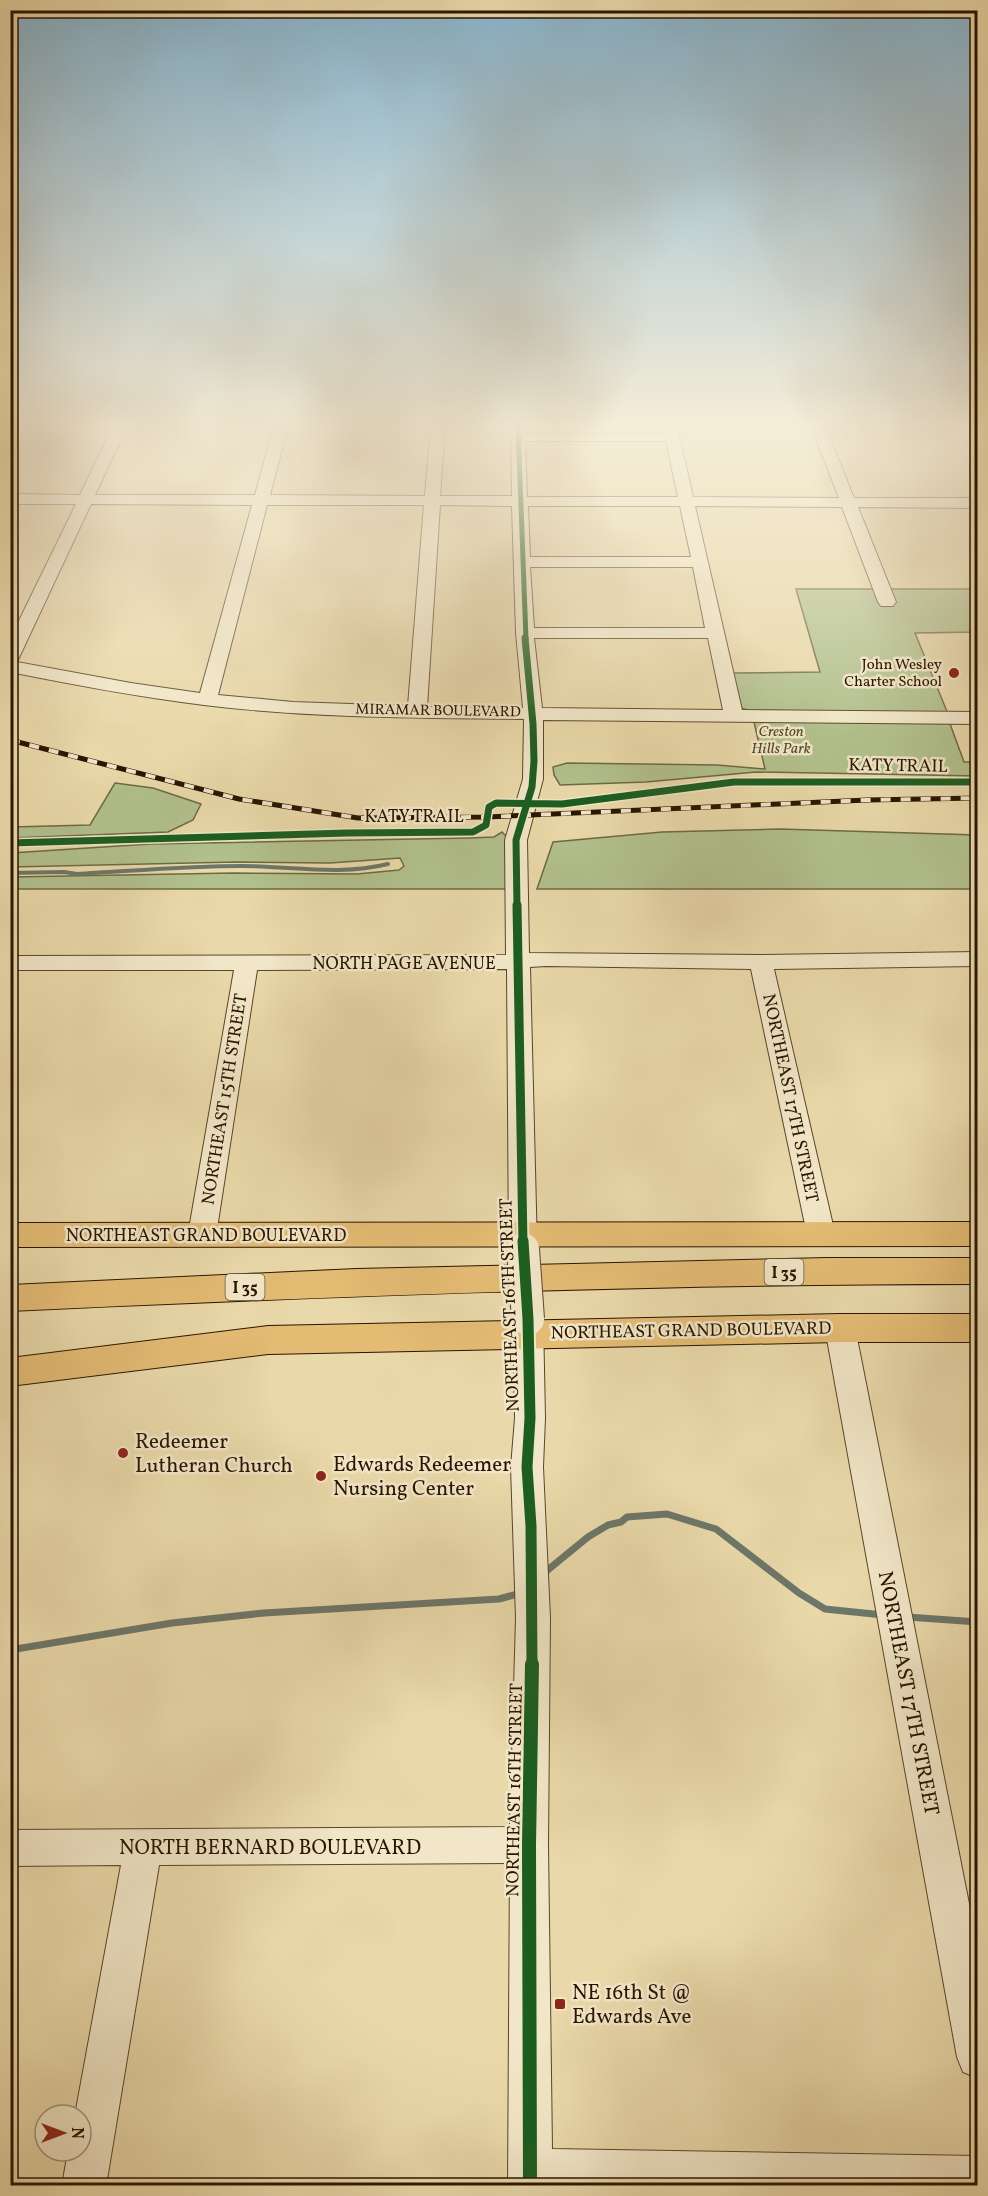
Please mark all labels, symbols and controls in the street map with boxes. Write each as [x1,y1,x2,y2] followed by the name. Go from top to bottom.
[844,655,942,693] place label: John Wesley Charter School
[947,666,961,680] marker: John Wesley Charter School
[355,700,521,723] street label: MIRAMAR BOULEVARD
[751,722,811,760] park label: Creston Hills Park
[848,753,948,780] street label: KATY TRAIL
[364,805,464,830] street label: KATY TRAIL
[312,952,496,977] street label: NORTH PAGE AVENUE
[196,991,255,1207] street label: NORTHEAST 15TH STREET
[755,992,824,1205] street label: NORTHEAST 17TH STREET
[494,1197,527,1412] street label: NORTHEAST 16TH STREET
[66,1224,346,1249] street label: NORTHEAST GRAND BOULEVARD
[764,1259,804,1285] road number: I 35
[226,1274,264,1300] road number: I 35
[551,1317,832,1346] street label: NORTHEAST GRAND BOULEVARD
[135,1428,293,1481] place label: Redeemer Lutheran Church
[116,1446,130,1460] marker: Redeemer Lutheran Church
[333,1451,511,1504] place label: Edwards Redeemer Nursing Center
[314,1469,328,1483] marker: Edwards Redeemer Nursing Center
[870,1569,945,1818] street label: NORTHEAST 17TH STREET
[501,1682,530,1897] street label: NORTHEAST 16TH STREET
[119,1834,421,1863] street label: NORTH BERNARD BOULEVARD
[572,1979,691,2032] place label: NE 16th St @ Edwards Ave
[553,1997,567,2011] marker: NE 16th St @ Edwards Ave
[33,2103,93,2163] north arrow
[65,2127,87,2139] text: N

